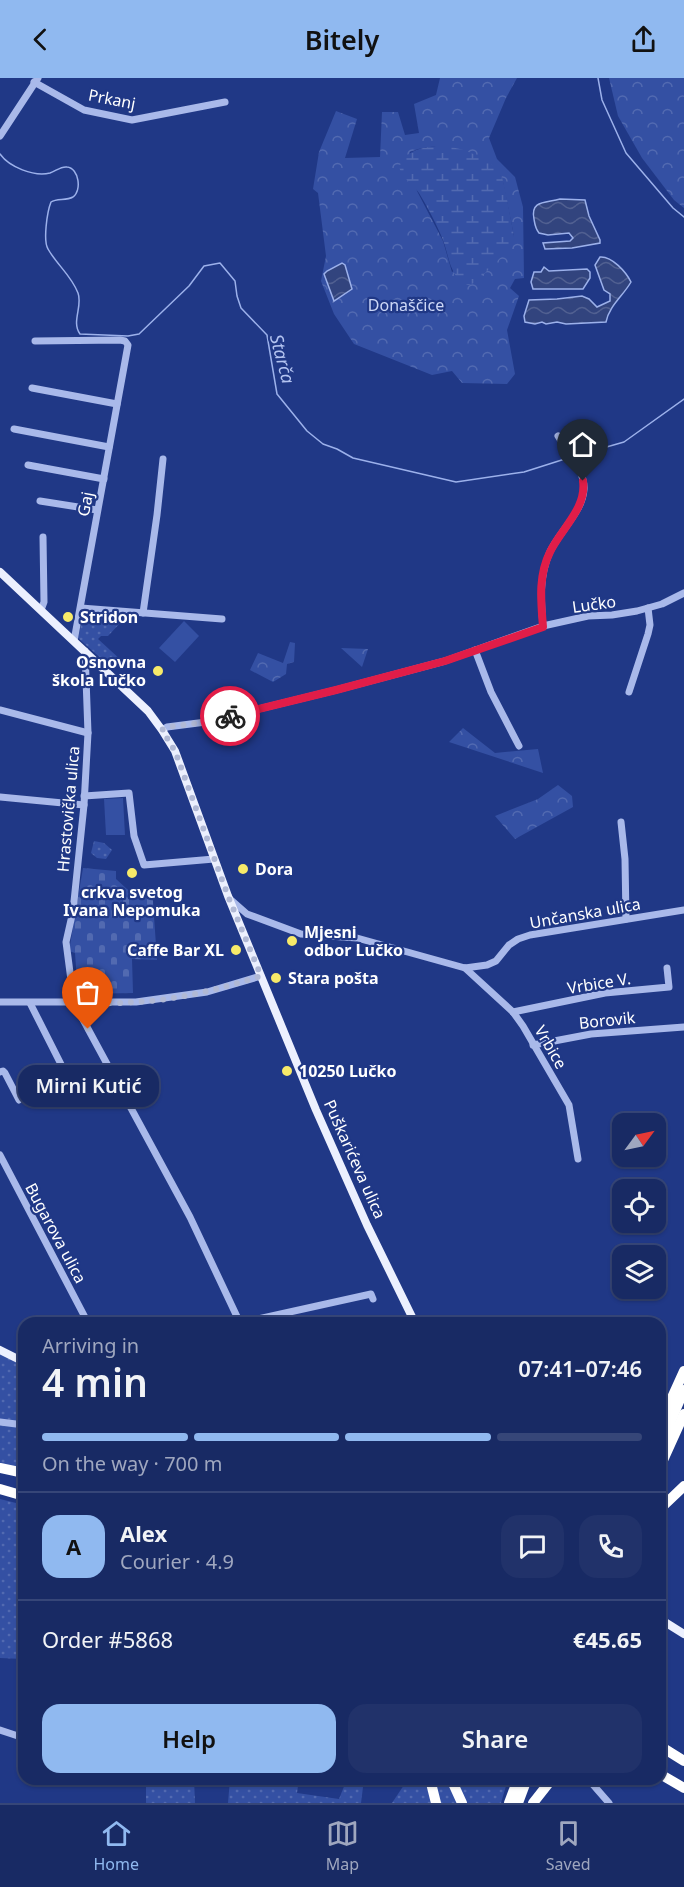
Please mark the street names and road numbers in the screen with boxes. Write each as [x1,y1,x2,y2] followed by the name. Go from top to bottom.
[86,84,138,114] street label: Prkanj
[72,490,98,518] street label: Gaj
[571,590,617,618] street label: Lučko
[52,745,84,873] street label: Hrastovička ulica
[528,892,642,934] street label: Unčanska ulica
[566,967,632,999] street label: Vrbice V.
[578,1006,637,1034] street label: Borovik
[530,1021,572,1073] street label: Vrbice
[319,1096,391,1222] street label: Puškarićeva ulica
[20,1179,92,1287] street label: Bugarova ulica

